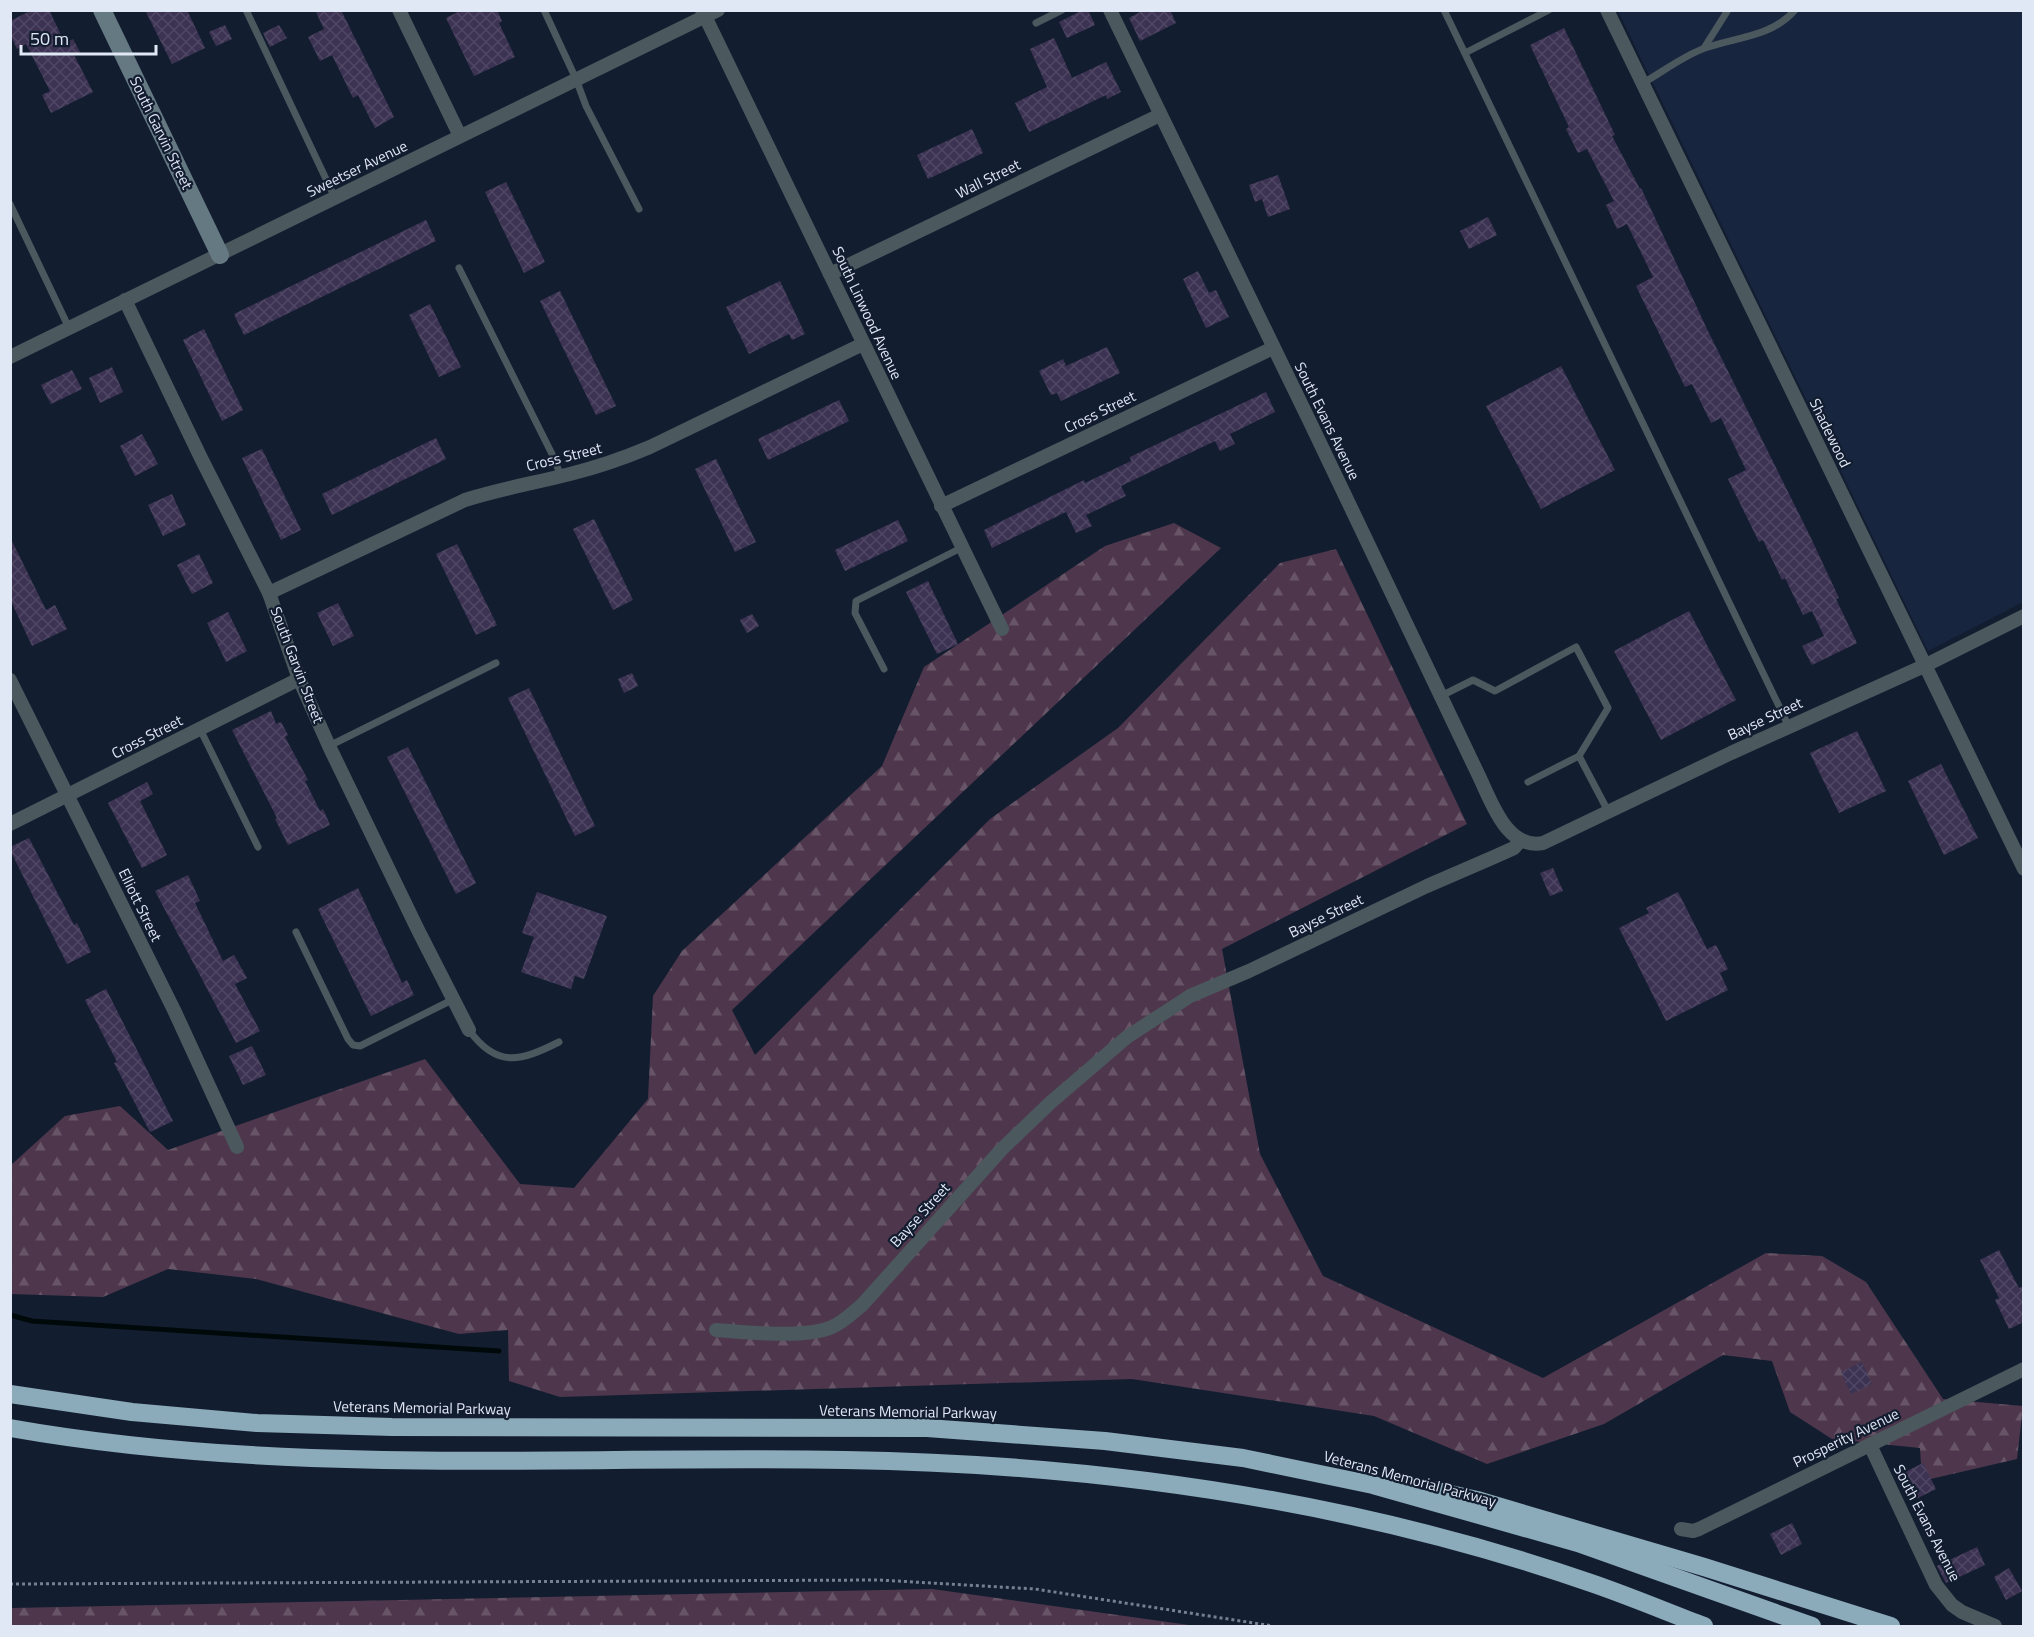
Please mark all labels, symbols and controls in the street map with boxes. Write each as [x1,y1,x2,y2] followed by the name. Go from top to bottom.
[21,18,156,56] scale bar
[30,25,69,52] text: 50 m
[124,72,199,194] street label: South Garvin Street
[302,134,411,203] street label: Sweetser Avenue
[952,153,1025,204] street label: Wall Street
[827,242,908,383] street label: South Linwood Avenue
[1289,358,1366,484] street label: South Evans Avenue
[1060,384,1140,439] street label: Cross Street
[1804,394,1857,471] street label: Shadewood
[524,436,605,477] street label: Cross Street
[265,603,331,727] street label: South Garvin Street
[1724,691,1807,746] street label: Bayse Street
[107,709,187,764] street label: Cross Street
[113,864,168,946] street label: Elliott Street
[1285,887,1368,943] street label: Bayse Street
[884,1177,956,1252] street label: Bayse Street
[333,1394,511,1421] street label: Veterans Memorial Parkway
[819,1398,997,1425] street label: Veterans Memorial Parkway
[1789,1402,1903,1473] street label: Prosperity Avenue
[1321,1444,1499,1513] street label: Veterans Memorial Parkway
[1888,1460,1967,1585] street label: South Evans Avenue

